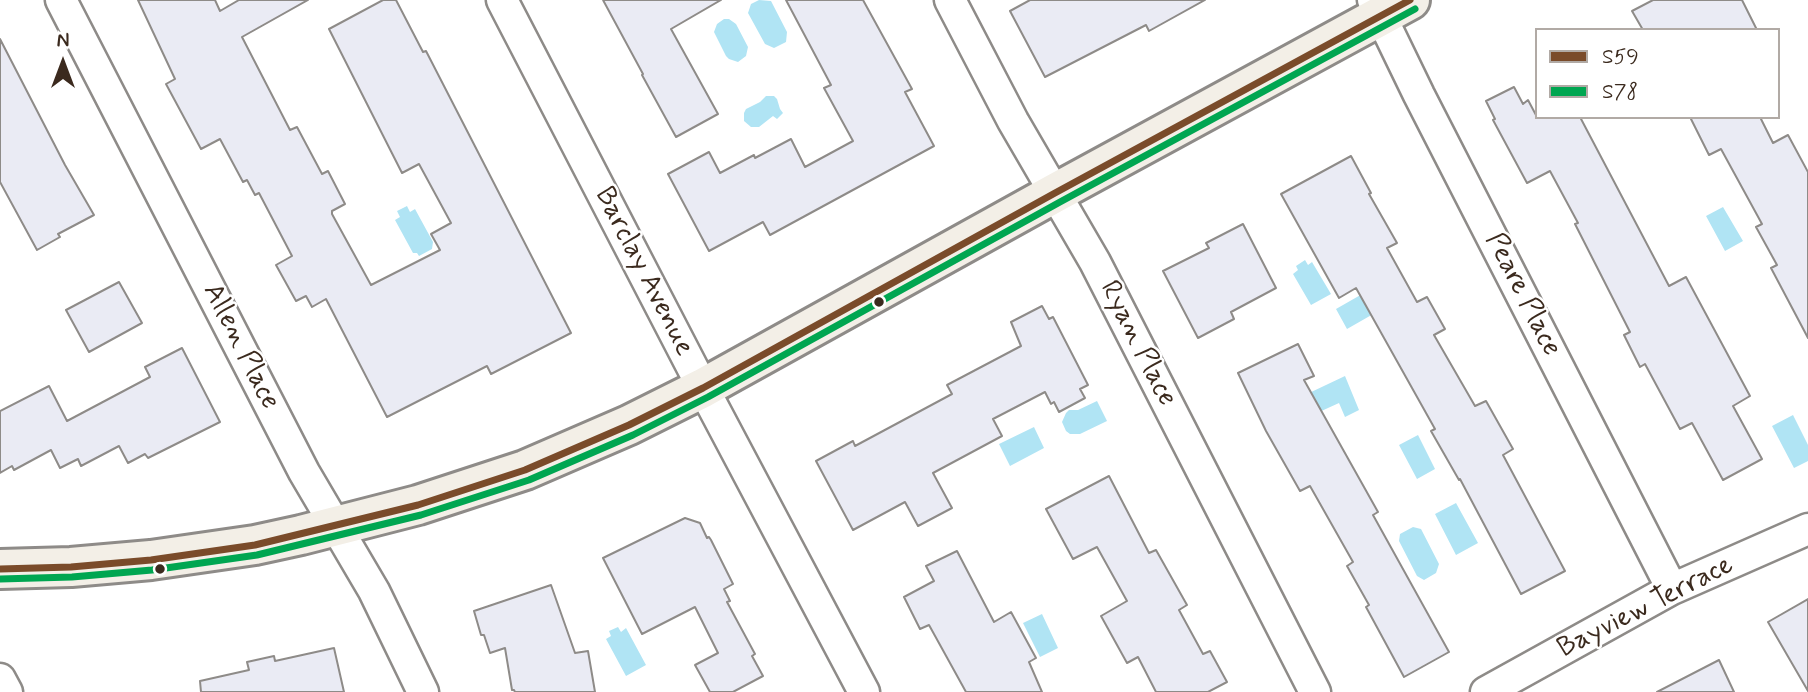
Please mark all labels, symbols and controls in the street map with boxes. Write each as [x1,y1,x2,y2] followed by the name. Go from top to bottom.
[28,28,98,98] north arrow
[1535,28,1780,119] legend
[57,29,69,54] text: N
[1602,43,1639,71] text: S59
[1602,78,1638,106] text: S78
[586,182,700,362] street label: Barclay Avenue
[1477,228,1567,362] street label: Peare Place
[1091,276,1183,412] street label: Ryan Place
[194,278,286,416] street label: Allen Place
[872,295,886,309] unlabelled marker
[1552,549,1740,667] street label: Bayview Terrace
[153,562,167,576] unlabelled marker

